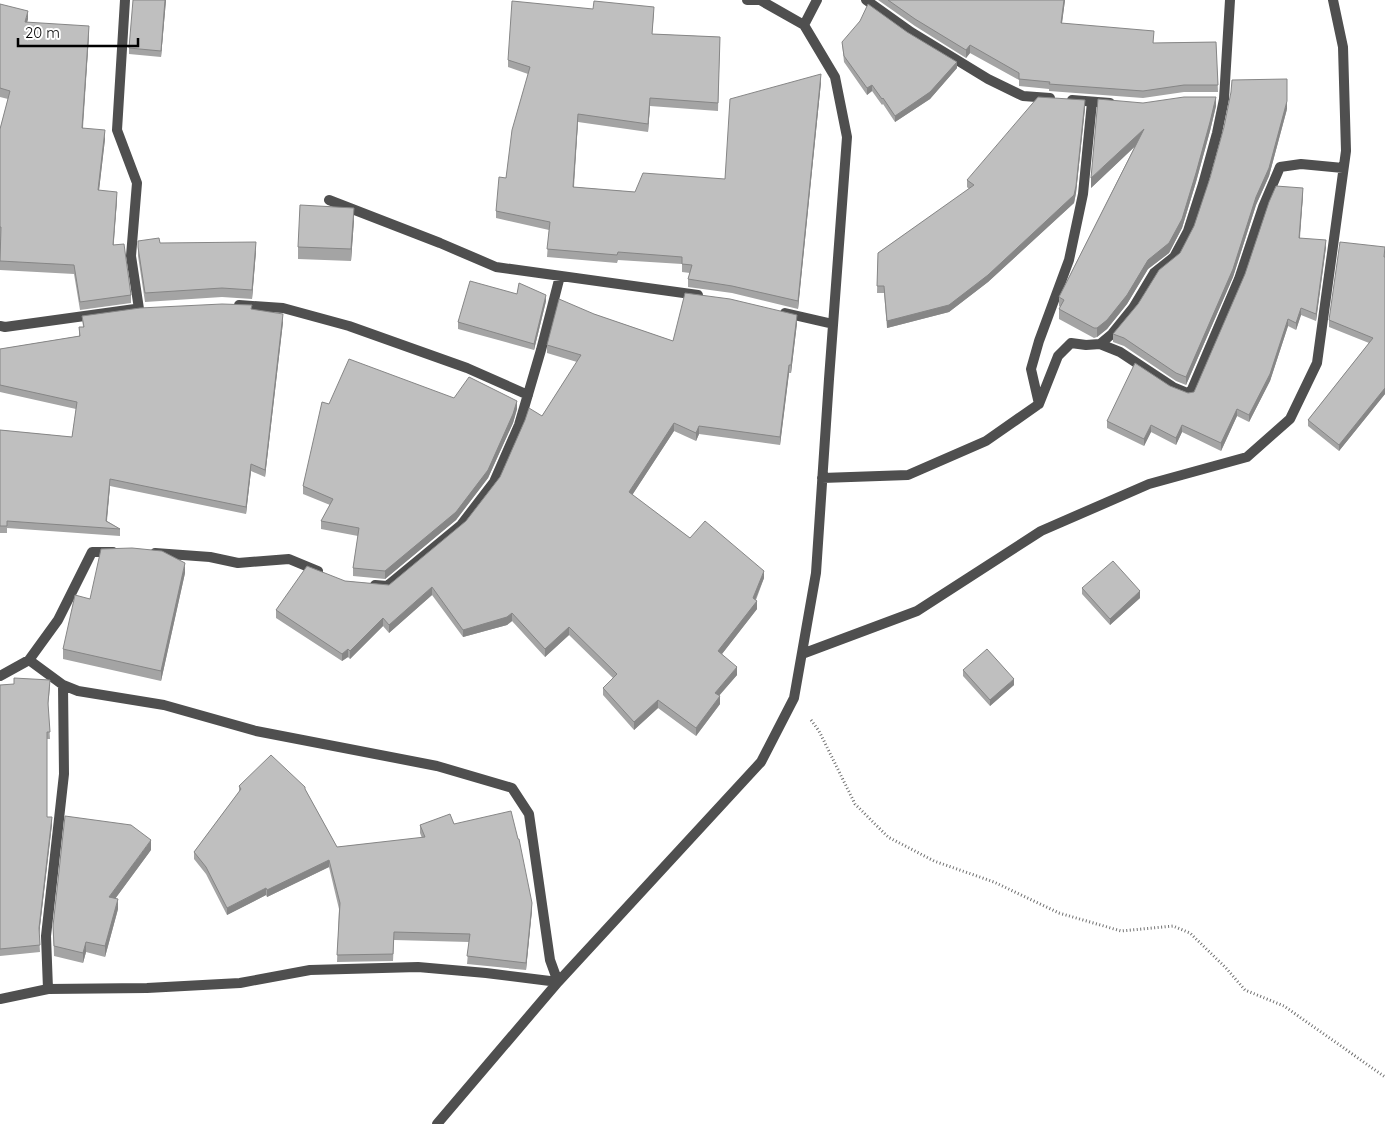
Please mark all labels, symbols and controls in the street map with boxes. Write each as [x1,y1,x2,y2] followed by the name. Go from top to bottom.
[18,15,138,47] scale bar
[25,23,60,42] text: 20 m

